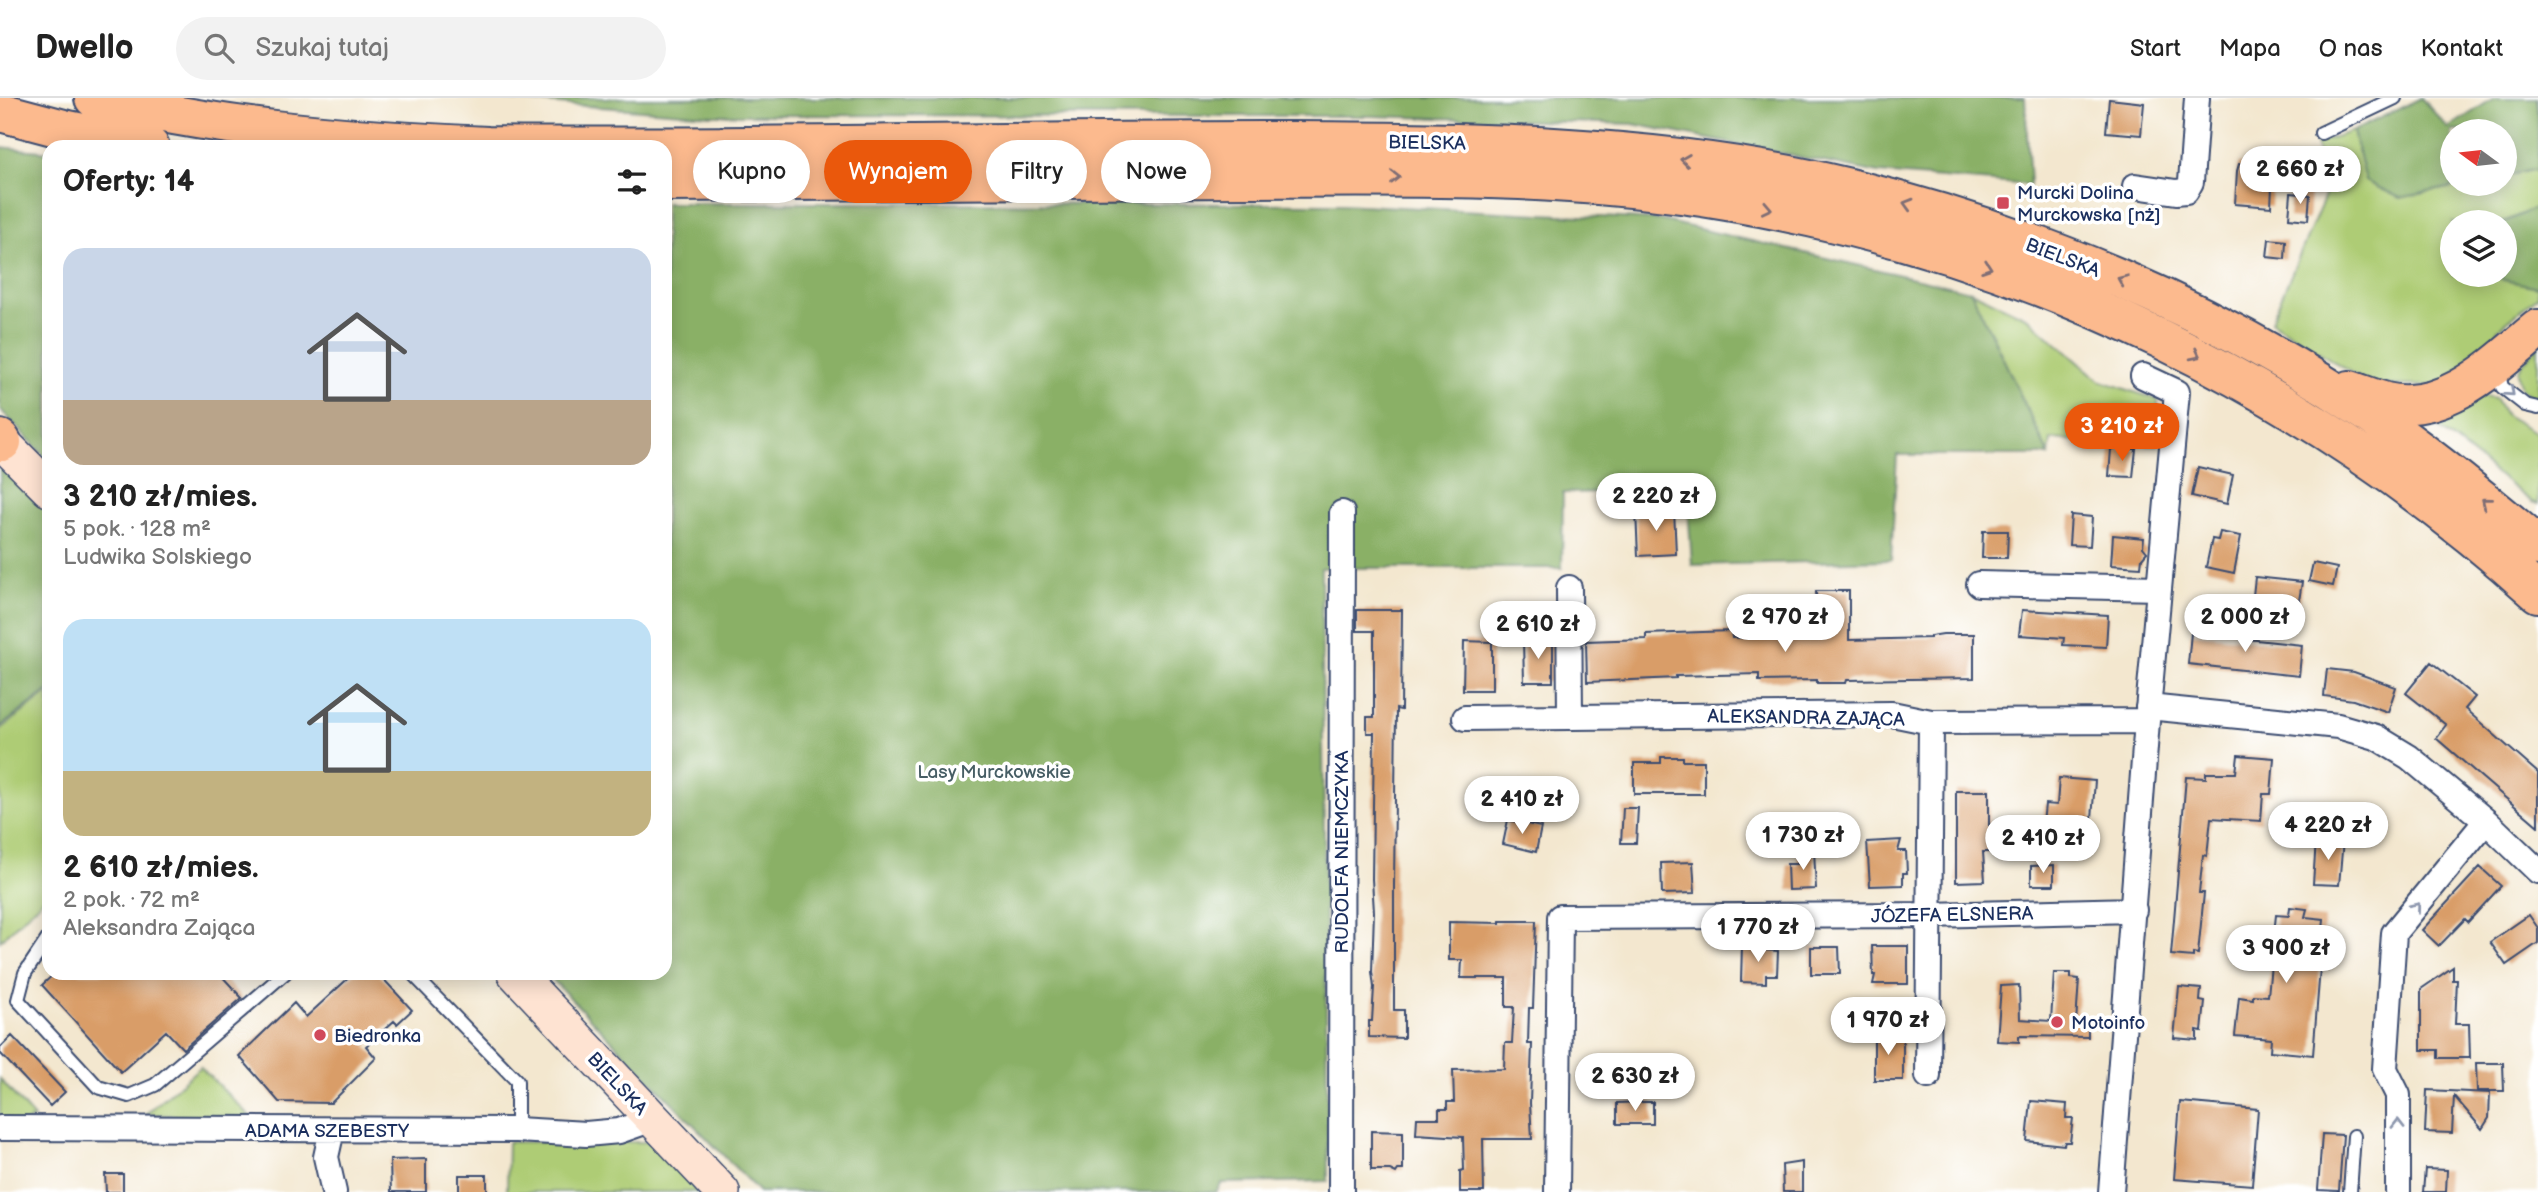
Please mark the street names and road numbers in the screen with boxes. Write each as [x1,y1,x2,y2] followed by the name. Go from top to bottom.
[1388,131,1466,156] street label: BIELSKA
[2022,234,2103,283] street label: BIELSKA
[1707,705,1905,732] street label: ALEKSANDRA ZAJĄCA
[1331,750,1354,953] street label: RUDOLFA NIEMCZYKA
[1871,902,2034,928] street label: JÓZEFA ELSNERA
[582,1048,652,1121] street label: BIELSKA
[245,1120,410,1143] street label: ADAMA SZEBESTY

